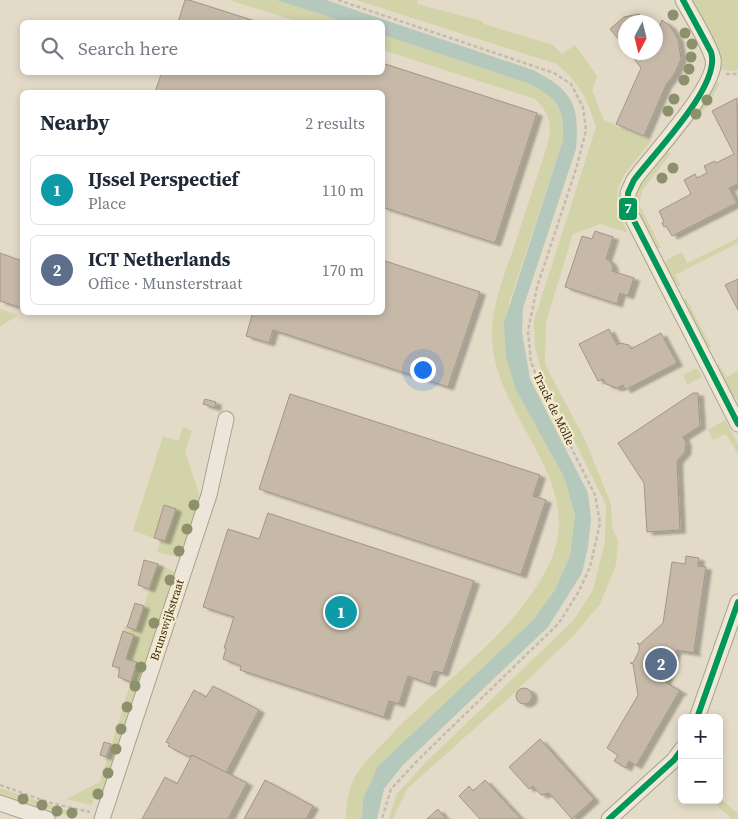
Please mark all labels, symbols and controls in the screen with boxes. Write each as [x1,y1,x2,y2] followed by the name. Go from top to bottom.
[618,15,663,60] north arrow
[20,20,385,75] search box
[38,34,66,62] icon: search
[78,35,178,61] text: Search here
[40,108,110,137] text: Nearby
[305,112,365,134] text: 2 results
[88,166,238,192] text: IJssel Perspectief
[53,179,61,201] text: 1
[322,179,364,201] text: 110 m
[88,192,126,214] text: Place
[618,197,638,221] line badge: 7
[624,198,632,218] text: 7
[88,246,230,272] text: ICT Netherlands
[53,259,61,281] text: 2
[322,259,364,281] text: 170 m
[88,272,242,294] text: Office · Munsterstraat
[410,357,436,383] your location
[529,370,579,448] street label: Track de Mölle
[146,577,188,663] street label: Brunswijkstraat
[325,593,357,631] pin: 1
[645,645,677,683] pin: 2
[678,714,723,804] map controls
[678,714,723,759] button: +
[678,759,723,804] button: −

